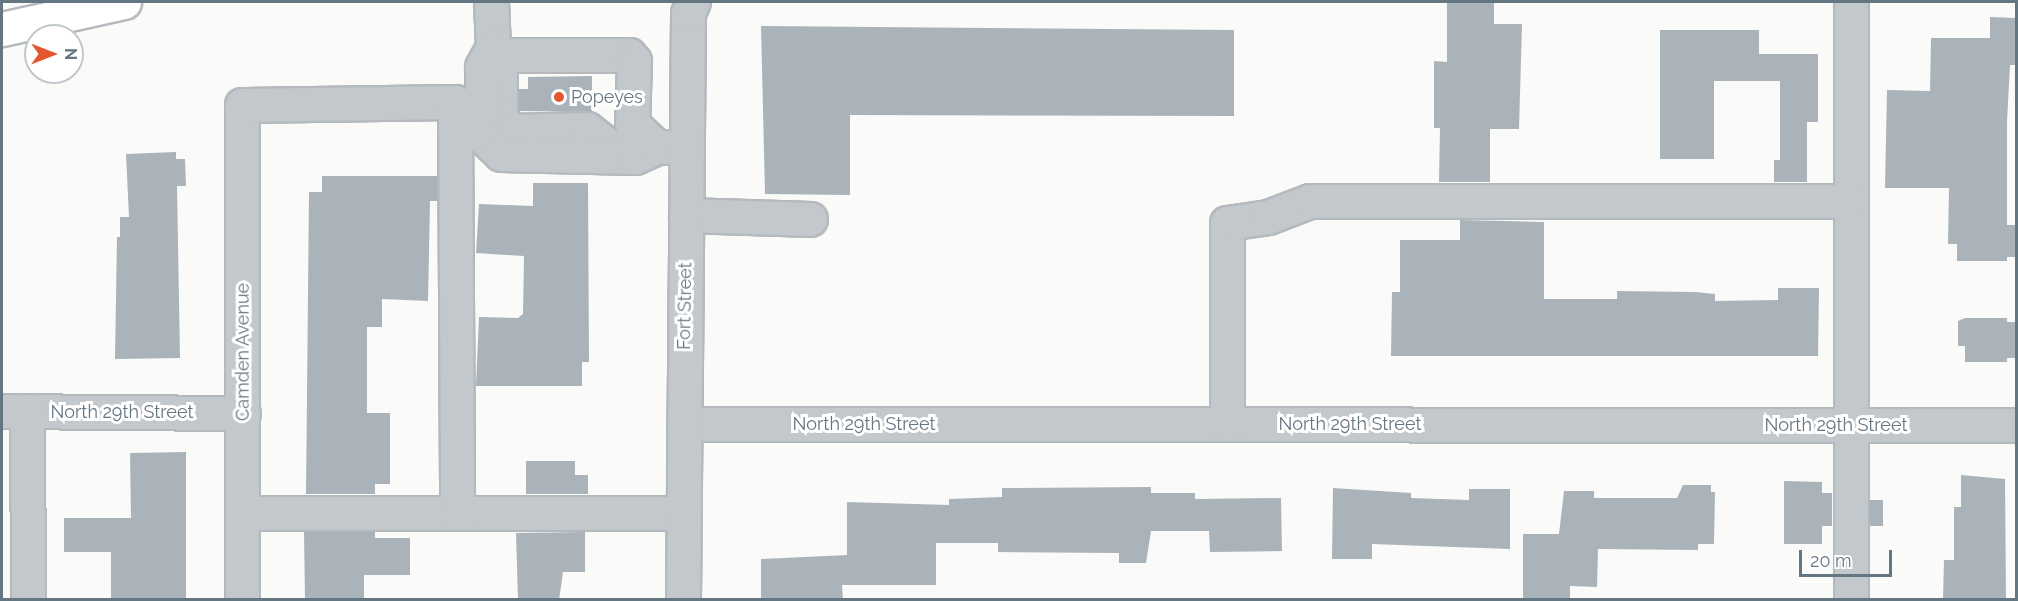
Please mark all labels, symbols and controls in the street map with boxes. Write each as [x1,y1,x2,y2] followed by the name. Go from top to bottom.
[24,24,84,84] north arrow
[61,48,80,60] text: N
[571,86,643,108] place label: Popeyes
[552,90,566,104] marker: Popeyes
[673,262,697,350] street label: Fort Street
[232,283,254,421] street label: Camden Avenue
[51,401,193,423] street label: North 29th Street
[793,413,935,435] street label: North 29th Street
[1279,413,1421,435] street label: North 29th Street
[1765,414,1907,436] street label: North 29th Street
[1802,538,1895,576] scale bar
[1810,550,1852,571] text: 20 m

